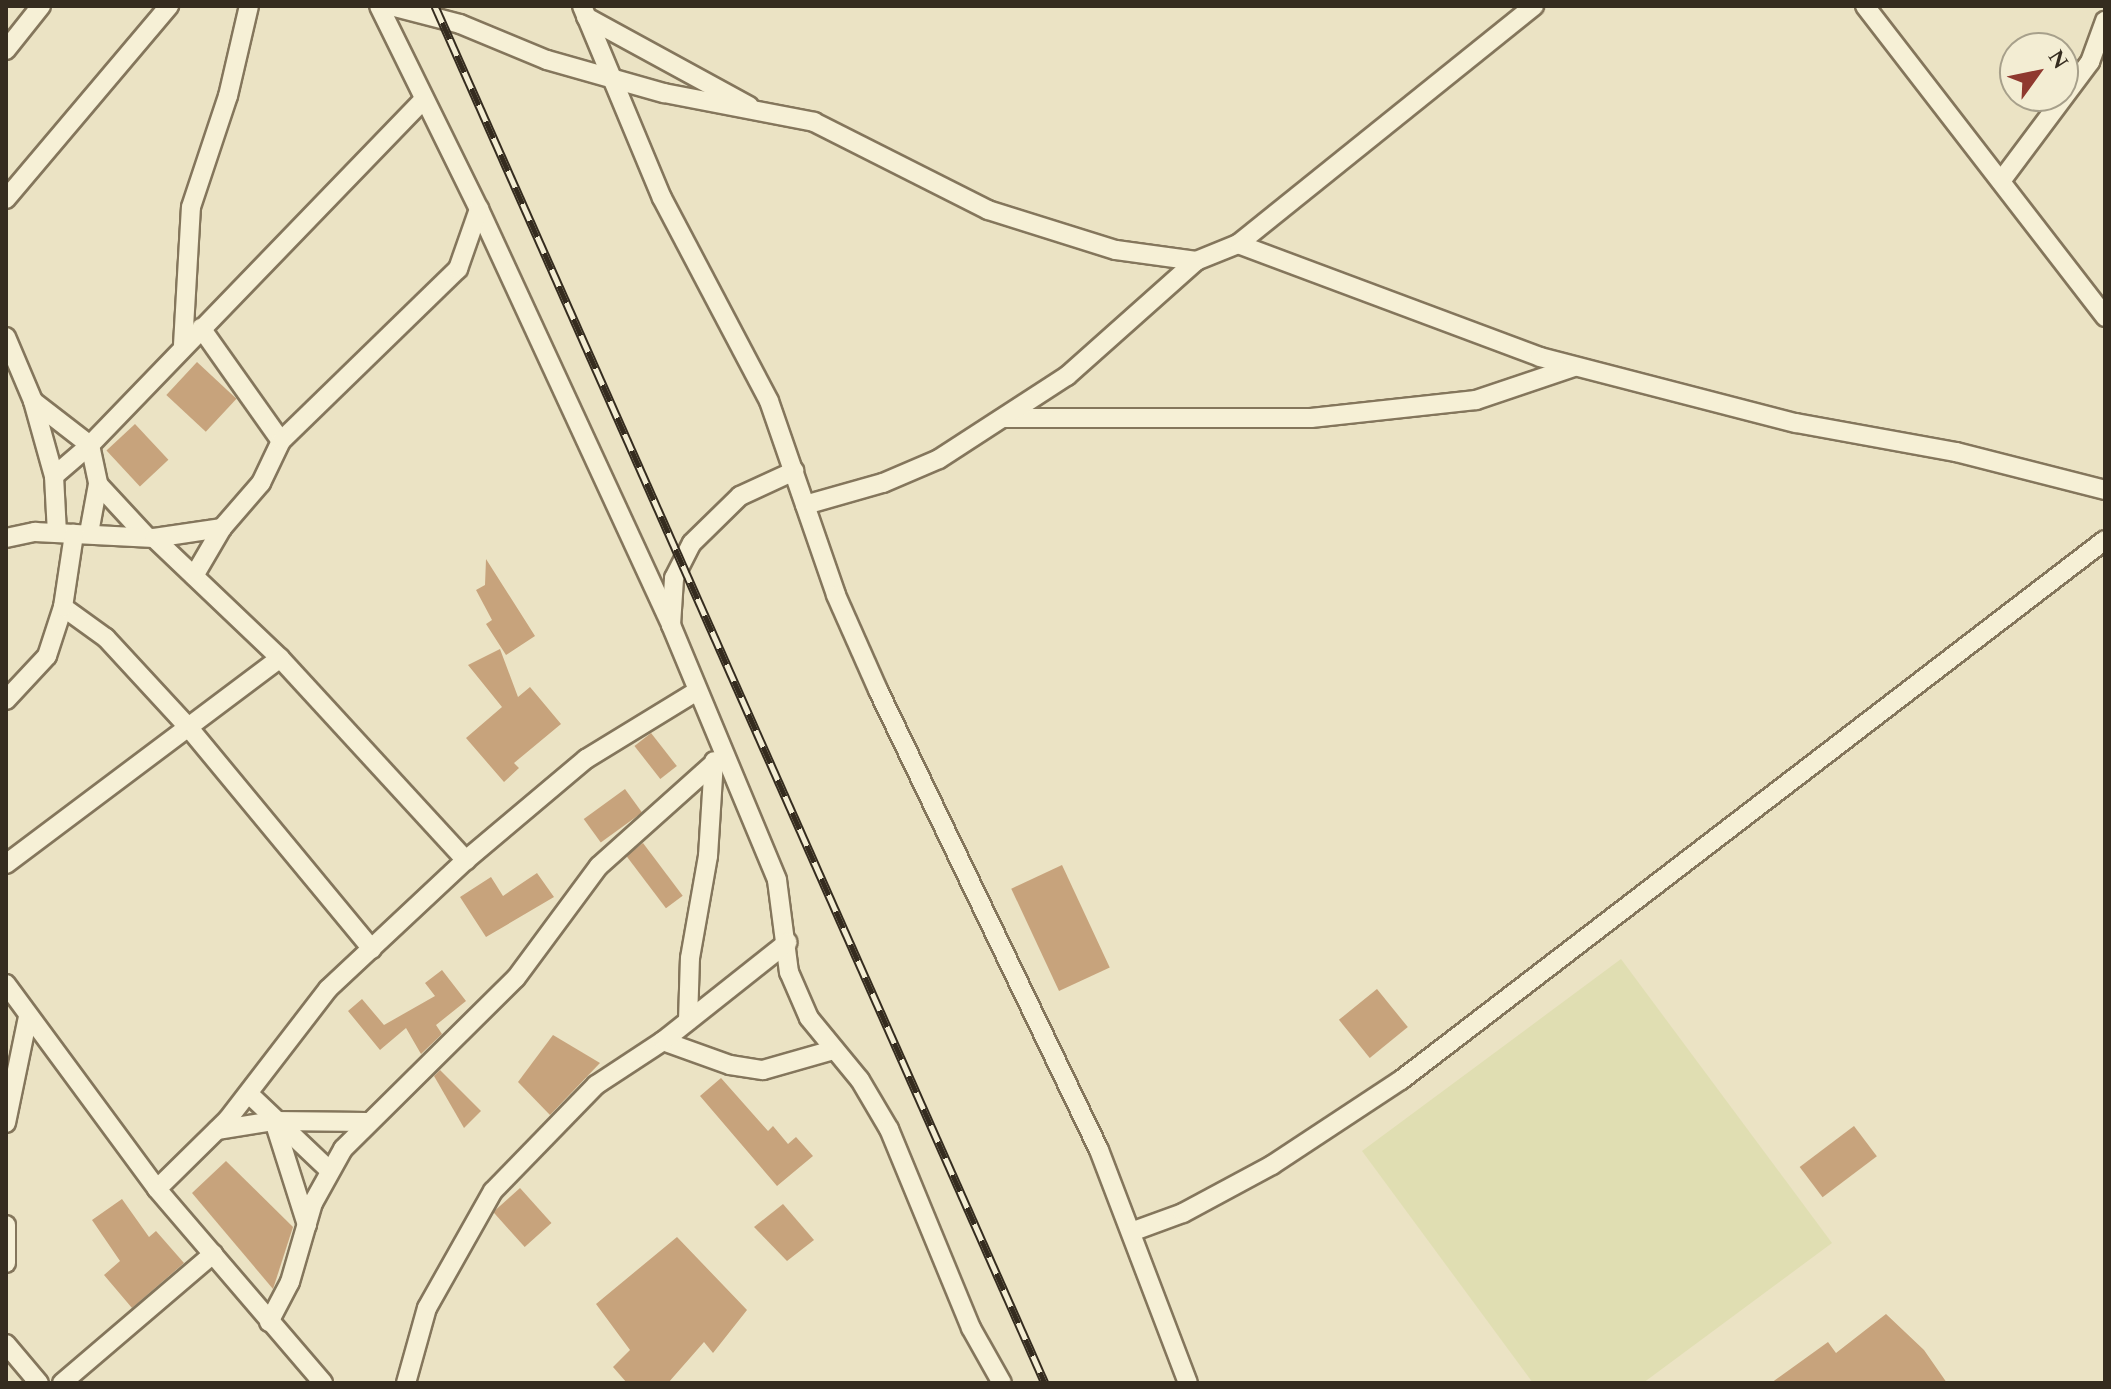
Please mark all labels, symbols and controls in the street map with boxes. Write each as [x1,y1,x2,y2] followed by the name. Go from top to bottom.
[1999,32,2079,112] north arrow
[2039,43,2077,76] text: N

